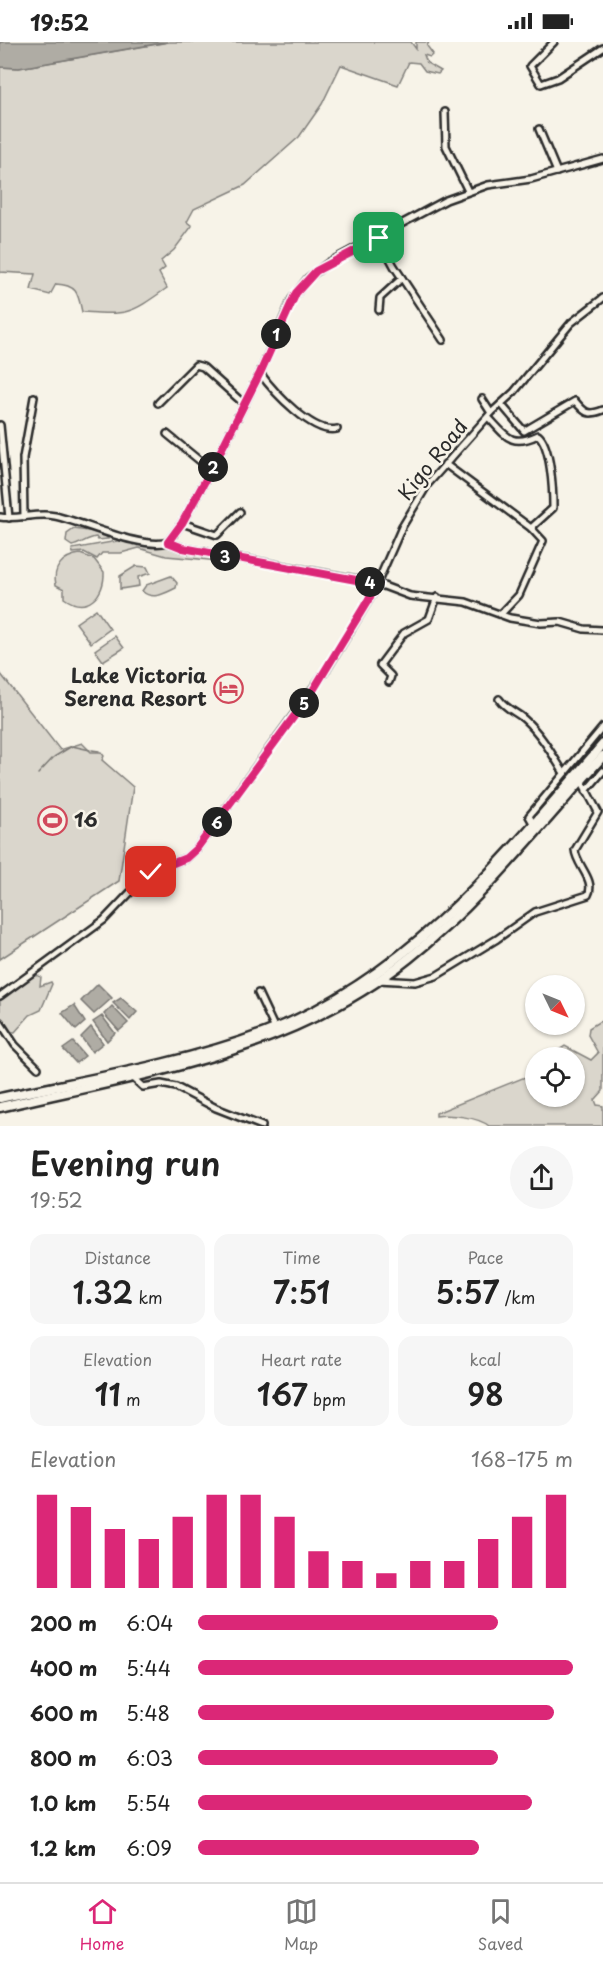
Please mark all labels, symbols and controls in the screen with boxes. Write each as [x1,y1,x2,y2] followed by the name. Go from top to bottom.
[30,5,89,38] text: 19:52
[353,212,404,263] pin
[362,221,395,254] icon: arrive
[261,319,291,349] pin: 1
[272,322,280,346] text: 1
[390,412,474,506] street label: Kigo Road
[198,452,228,482] pin: 2
[207,455,219,479] text: 2
[210,541,240,571] pin: 3
[220,544,230,568] text: 3
[355,567,385,597] pin: 4
[365,570,375,594] text: 4
[64,660,207,713] place label: Lake Victoria Serena Resort
[212,672,244,704] hotel icon: Lake Victoria Serena Resort
[289,688,319,718] pin: 5
[299,691,309,715] text: 5
[37,804,69,836] sports icon: 16
[74,804,98,834] place label: 16
[202,807,232,837] pin: 6
[211,810,223,834] text: 6
[125,846,176,897] pin
[134,855,167,888] icon: check
[525,975,585,1035] north arrow
[525,975,585,1107] map controls
[525,1047,585,1107] button: locate
[30,1137,221,1187] text: Evening run
[510,1146,573,1209] button: share
[30,1185,83,1215] text: 19:52
[84,1245,151,1269] text: Distance
[283,1245,320,1269] text: Time
[467,1245,504,1269] text: Pace
[73,1269,133,1314] text: 1.32
[273,1269,330,1314] text: 7:51
[436,1269,500,1314] text: 5:57
[133,1285,162,1309] text: km
[500,1285,535,1309] text: /km
[83,1347,152,1371] text: Elevation
[261,1347,342,1371] text: Heart rate
[470,1347,501,1371] text: kcal
[94,1371,121,1416] text: 11
[257,1371,308,1416] text: 167
[467,1371,504,1416] text: 98
[121,1387,141,1411] text: m
[308,1387,346,1411] text: bpm
[30,1444,116,1474] text: Elevation
[471,1444,573,1474] text: 168–175 m
[30,1608,97,1638] text: 200 m
[126,1608,174,1638] text: 6:04
[30,1653,98,1683] text: 400 m
[126,1653,171,1683] text: 5:44
[30,1698,98,1728] text: 600 m
[126,1698,170,1728] text: 5:48
[30,1743,97,1773] text: 800 m
[126,1743,173,1773] text: 6:03
[30,1788,97,1818] text: 1.0 km
[126,1788,171,1818] text: 5:54
[30,1833,96,1863] text: 1.2 km
[126,1833,172,1863] text: 6:09
[80,1895,124,1955] tab: Home
[284,1895,318,1955] tab: Map
[478,1895,523,1955] tab: Saved

